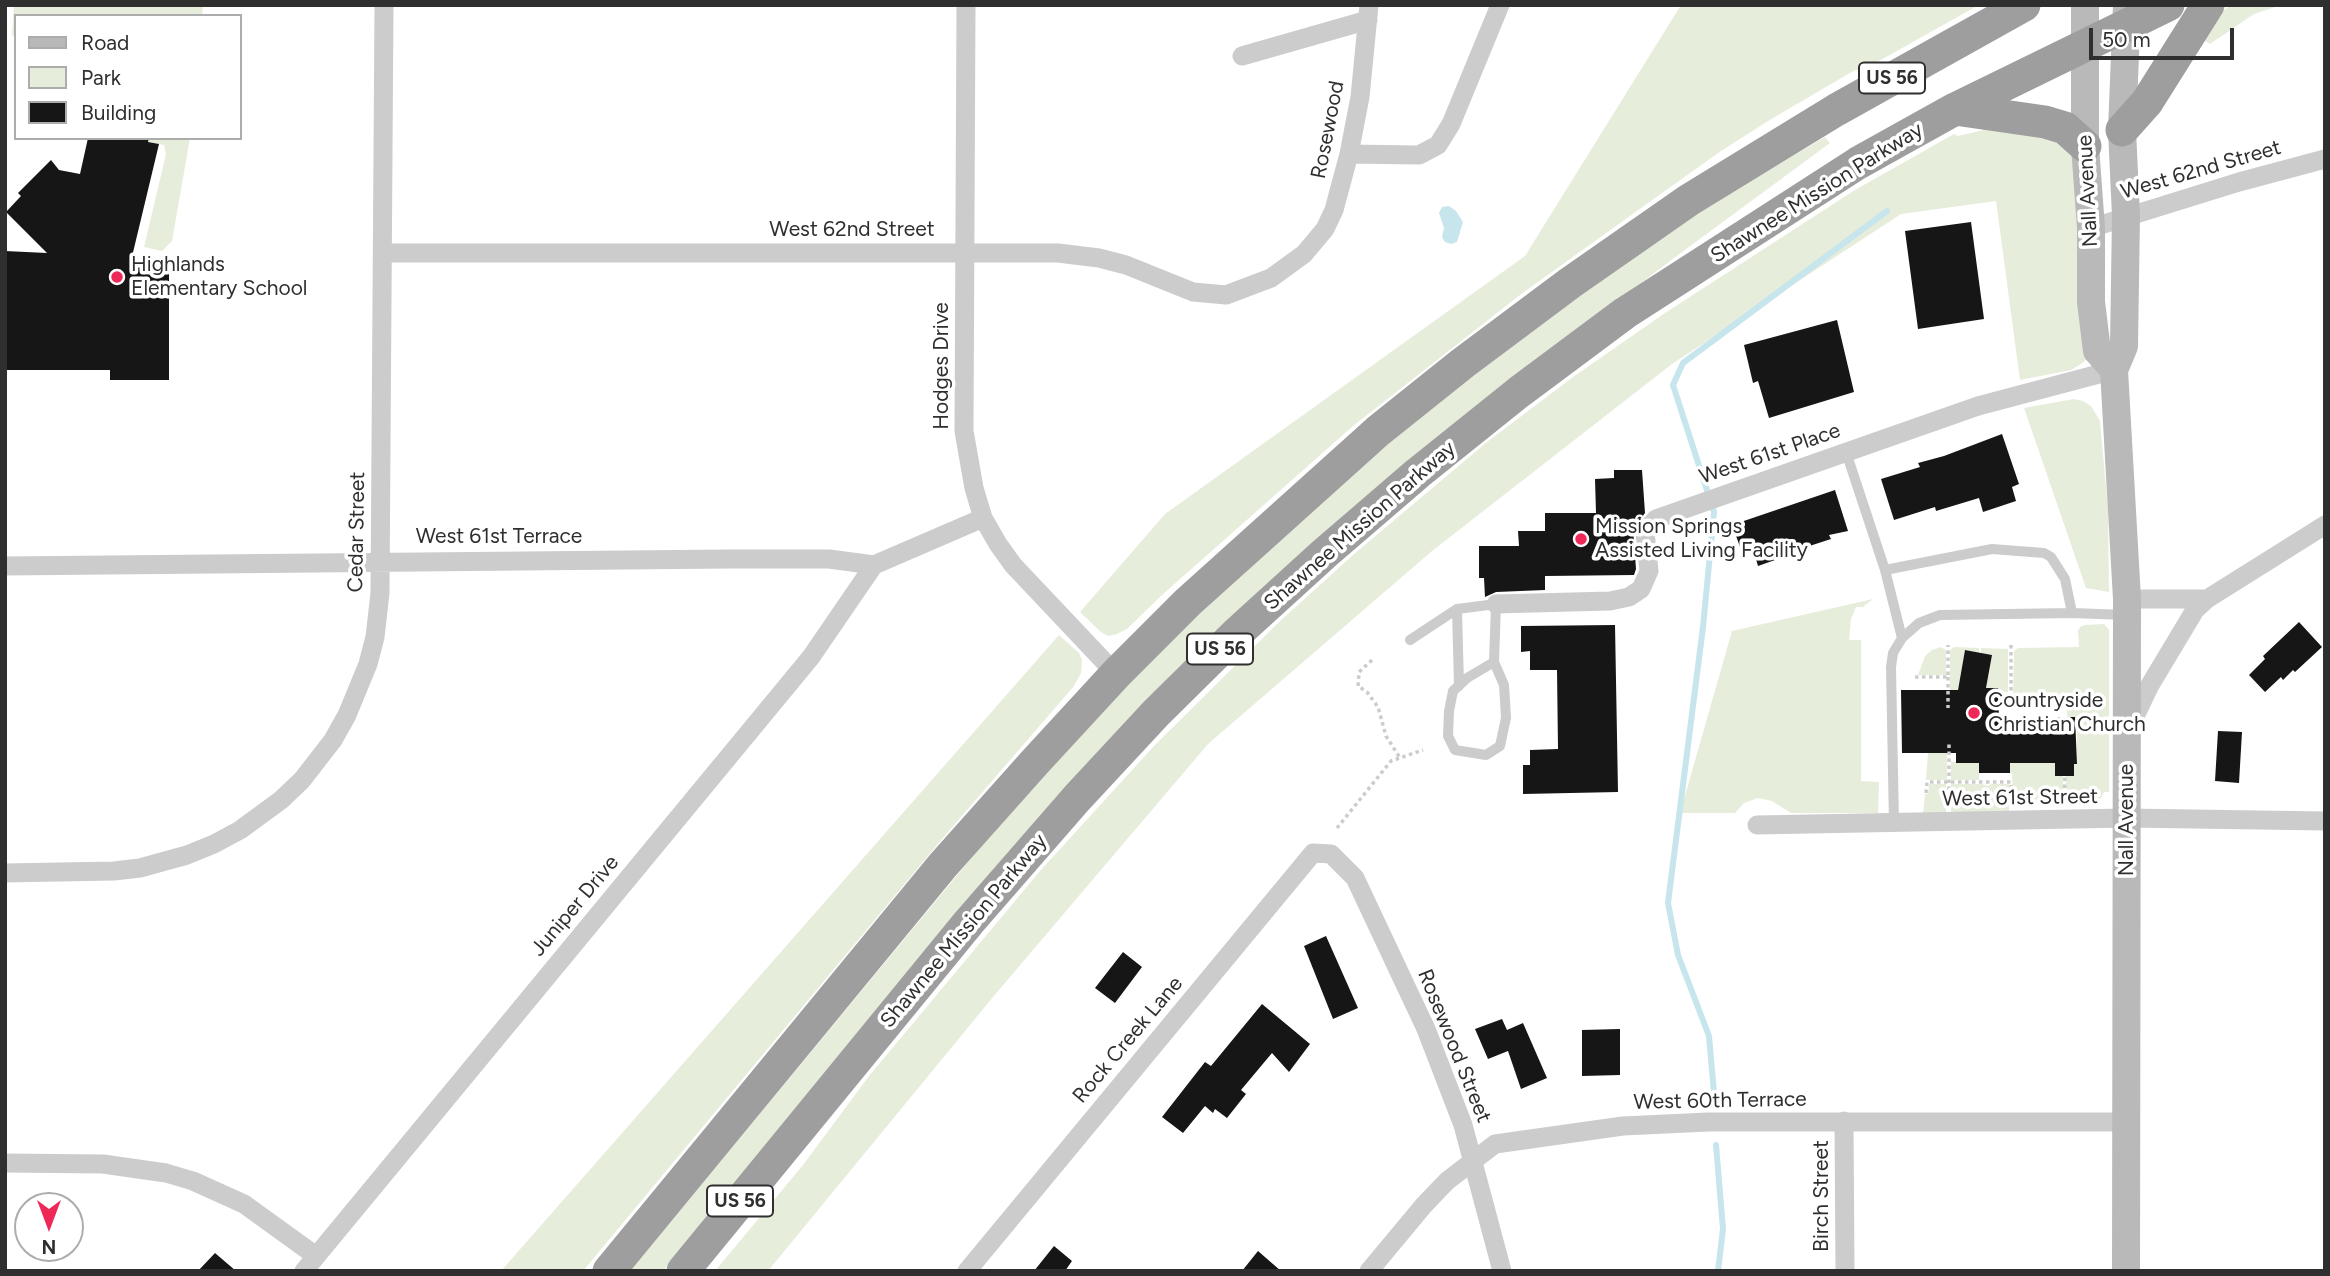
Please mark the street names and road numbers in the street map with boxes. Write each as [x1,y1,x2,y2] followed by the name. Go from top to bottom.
[1859,62,1925,94] road number: US 56
[1306,79,1350,181] street label: Rosewood
[1706,117,1928,269] street label: Shawnee Mission Parkway
[2072,134,2104,248] street label: Nall Avenue
[2118,135,2284,205] street label: West 62nd Street
[769,217,935,243] street label: West 62nd Street
[929,302,955,430] street label: Hodges Drive
[1696,418,1844,490] street label: West 61st Place
[1259,436,1461,616] street label: Shawnee Mission Parkway
[343,471,371,593] street label: Cedar Street
[416,524,582,550] street label: West 61st Terrace
[1187,634,1253,664] road number: US 56
[2114,764,2140,876] street label: Nall Avenue
[1942,784,2098,812] street label: West 61st Street
[875,829,1053,1033] street label: Shawnee Mission Parkway
[526,850,624,962] street label: Juniper Drive
[1412,966,1496,1126] street label: Rosewood Street
[1068,972,1188,1108] street label: Rock Creek Lane
[1633,1087,1807,1115] street label: West 60th Terrace
[1809,1140,1835,1252] street label: Birch Street
[707,1186,773,1217] road number: US 56

